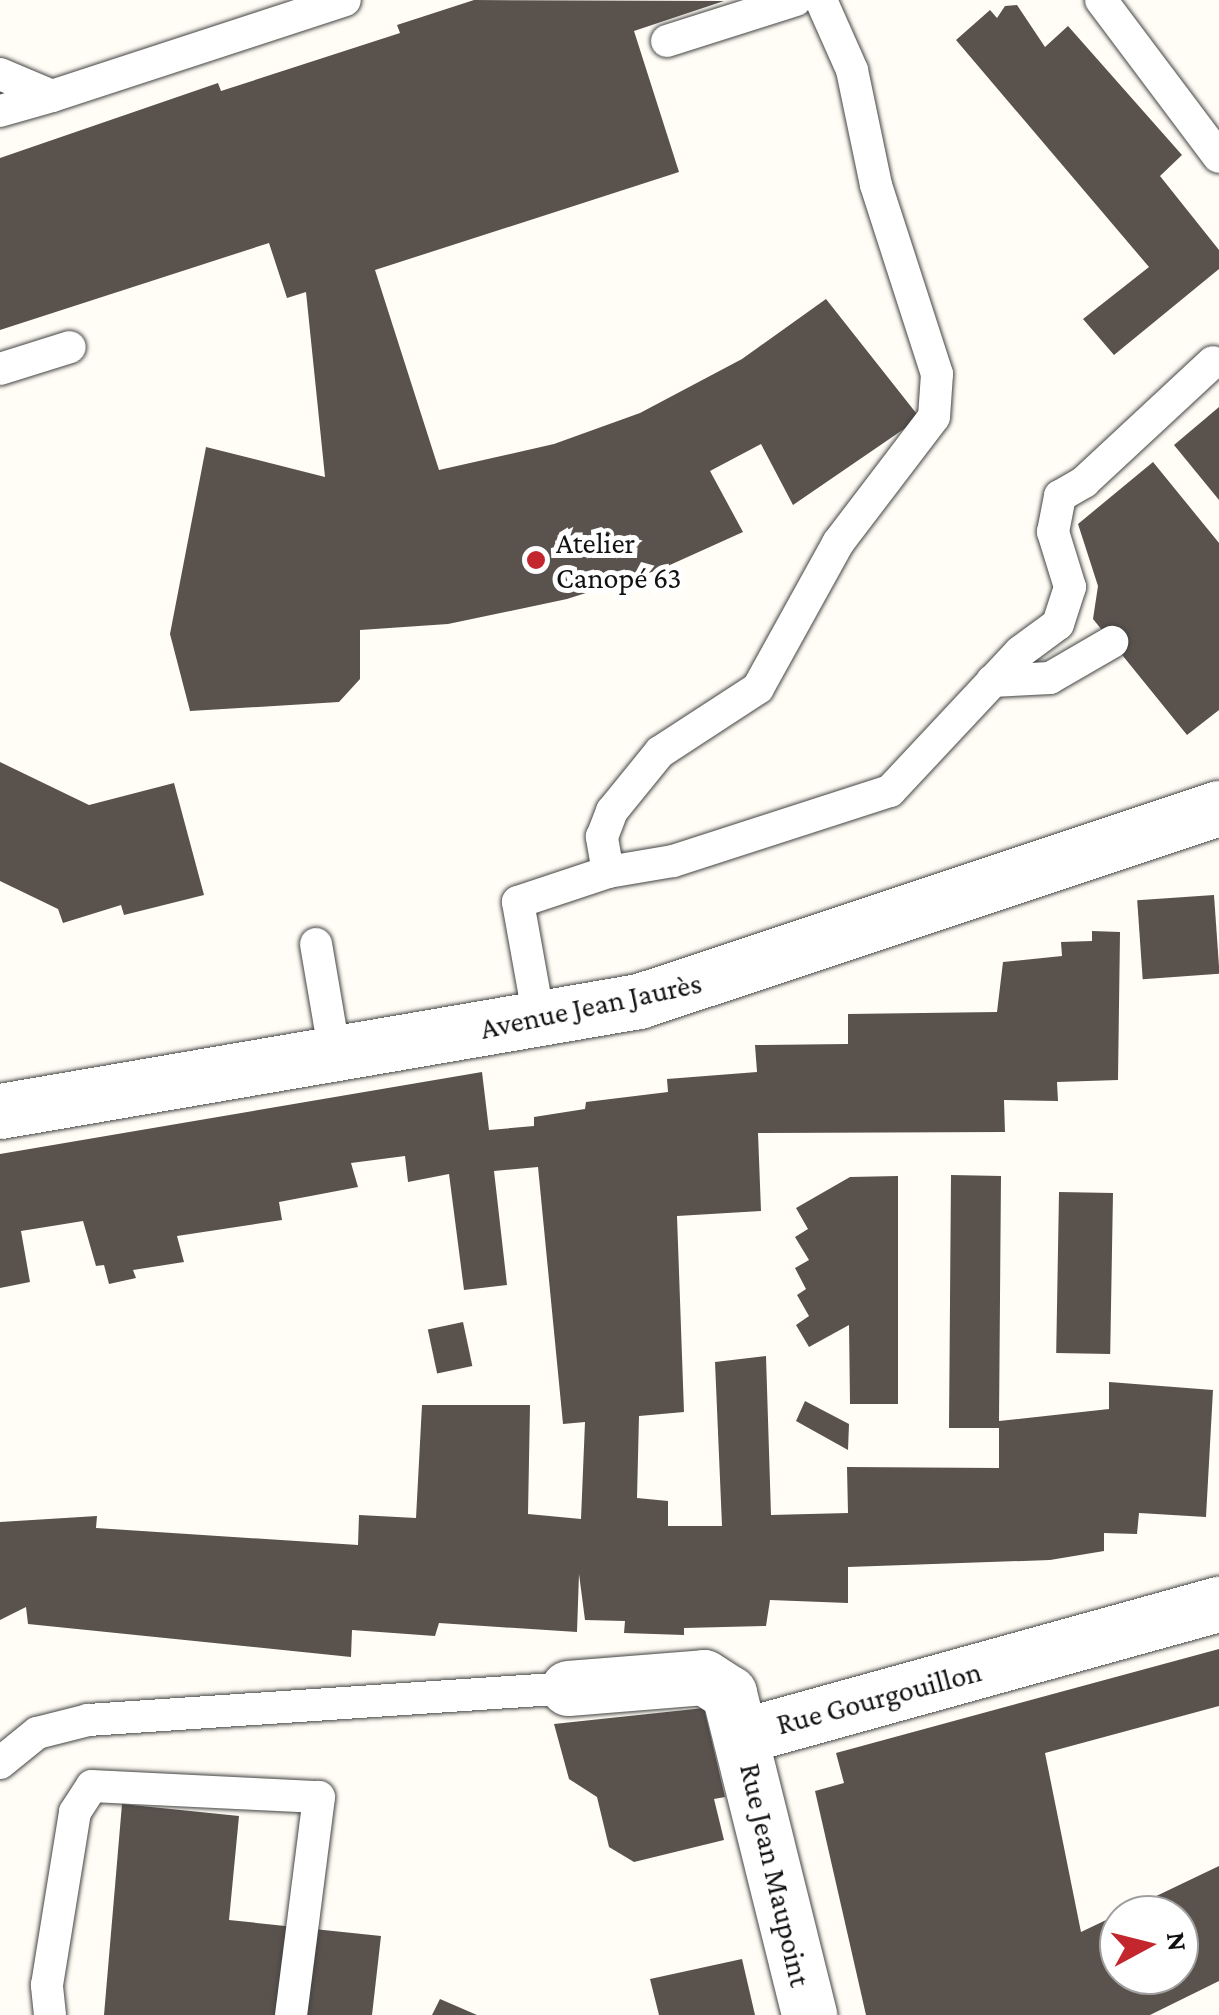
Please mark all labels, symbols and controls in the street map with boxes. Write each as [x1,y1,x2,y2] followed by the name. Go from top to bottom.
[556,525,681,596] place label: Atelier Canopé 63
[525,549,547,571] marker: Atelier Canopé 63
[477,965,705,1047] street label: Avenue Jean Jaurès
[773,1653,985,1743] street label: Rue Gourgouillon
[732,1760,818,1990] street label: Rue Jean Maupoint
[1099,1895,1199,1995] north arrow
[1161,1930,1194,1953] text: N

